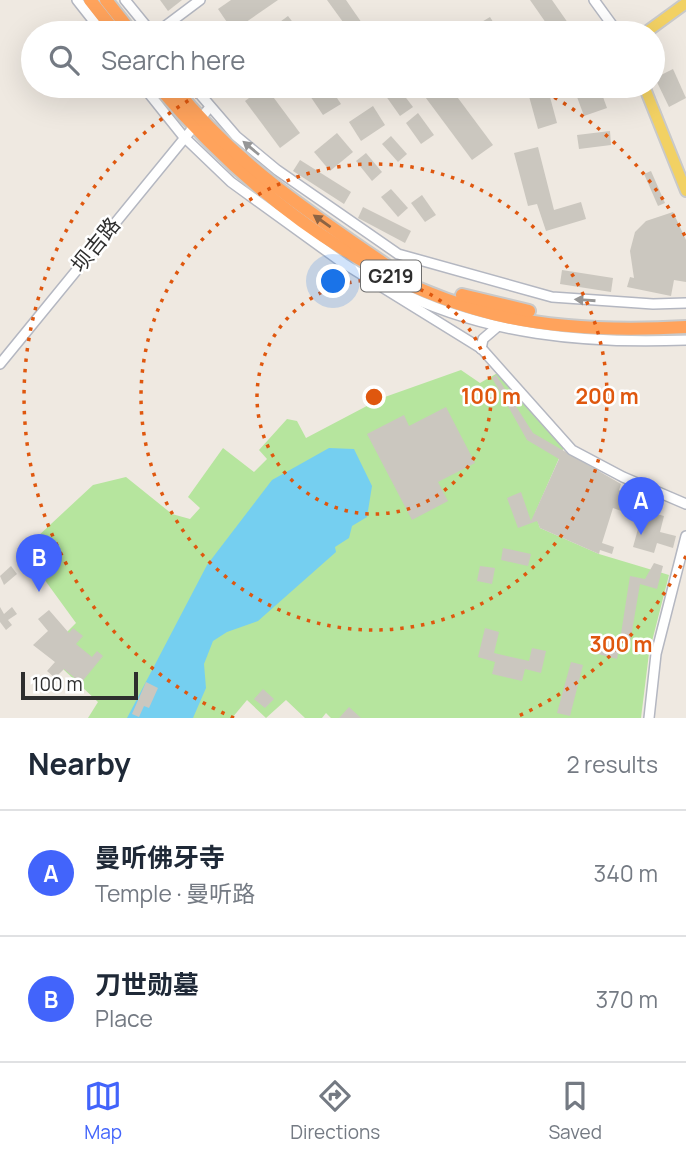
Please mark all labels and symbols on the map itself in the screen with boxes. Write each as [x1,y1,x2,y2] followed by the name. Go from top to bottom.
[242,141,260,156] one-way arrow
[65,211,126,278] street label: 坝吉路
[313,214,331,228] one-way arrow
[361,260,421,292] road number: G219
[316,264,350,298] your location
[574,294,596,305] one-way arrow
[461,382,521,410] text: 100 m
[575,382,639,410] text: 200 m
[362,385,386,409] centre of rings
[618,477,664,535] pin: A
[16,534,62,592] pin: B
[590,630,652,658] text: 300 m
[21,669,138,701] scale bar

